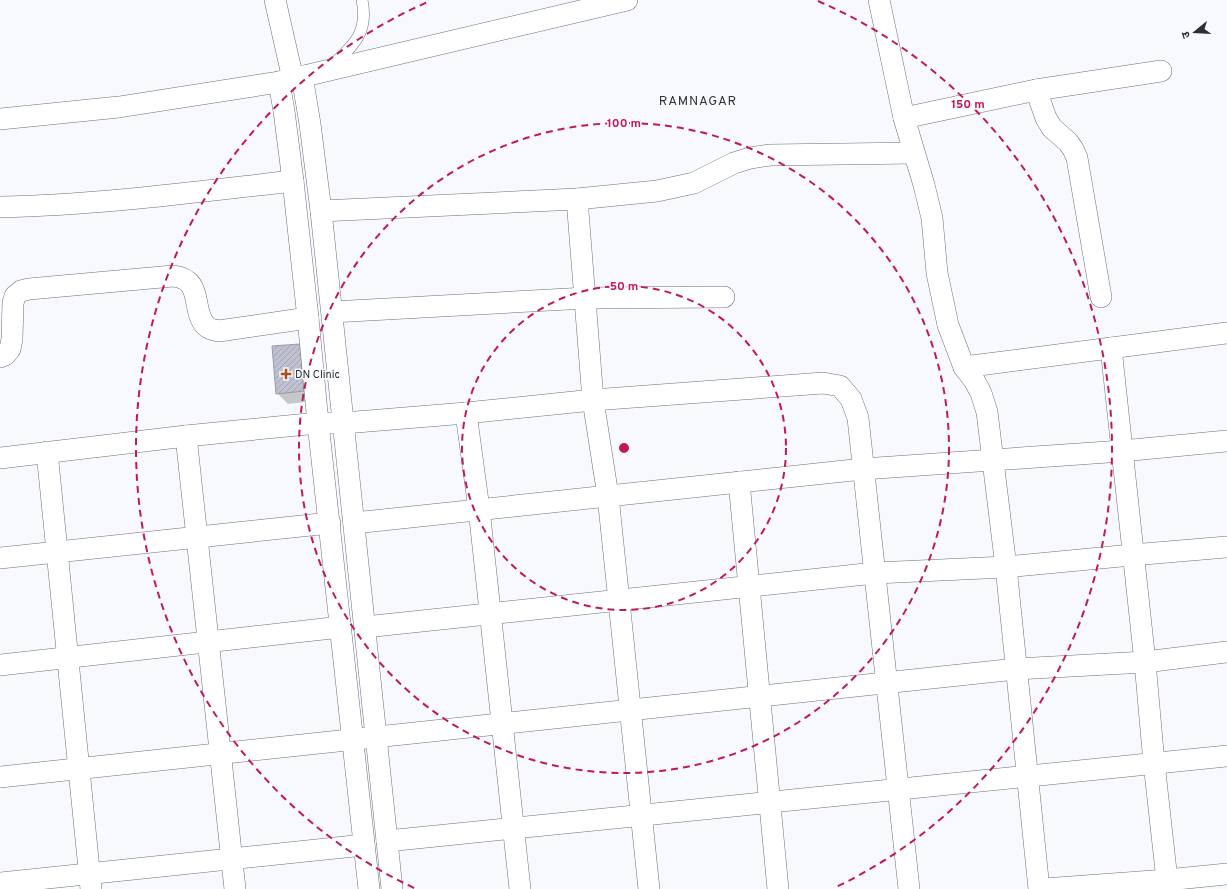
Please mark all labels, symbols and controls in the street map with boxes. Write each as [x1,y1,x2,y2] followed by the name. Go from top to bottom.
[1175,12,1215,52] north arrow
[1179,29,1194,40] text: उ
[659,94,737,110] district label: RAMNAGAR
[951,97,985,113] text: 150 m
[607,116,641,132] text: 100 m
[610,279,638,295] text: 50 m
[280,368,292,380] marker: DN Clinic
[295,368,340,382] place label: DN Clinic
[617,441,631,455] centre of rings

